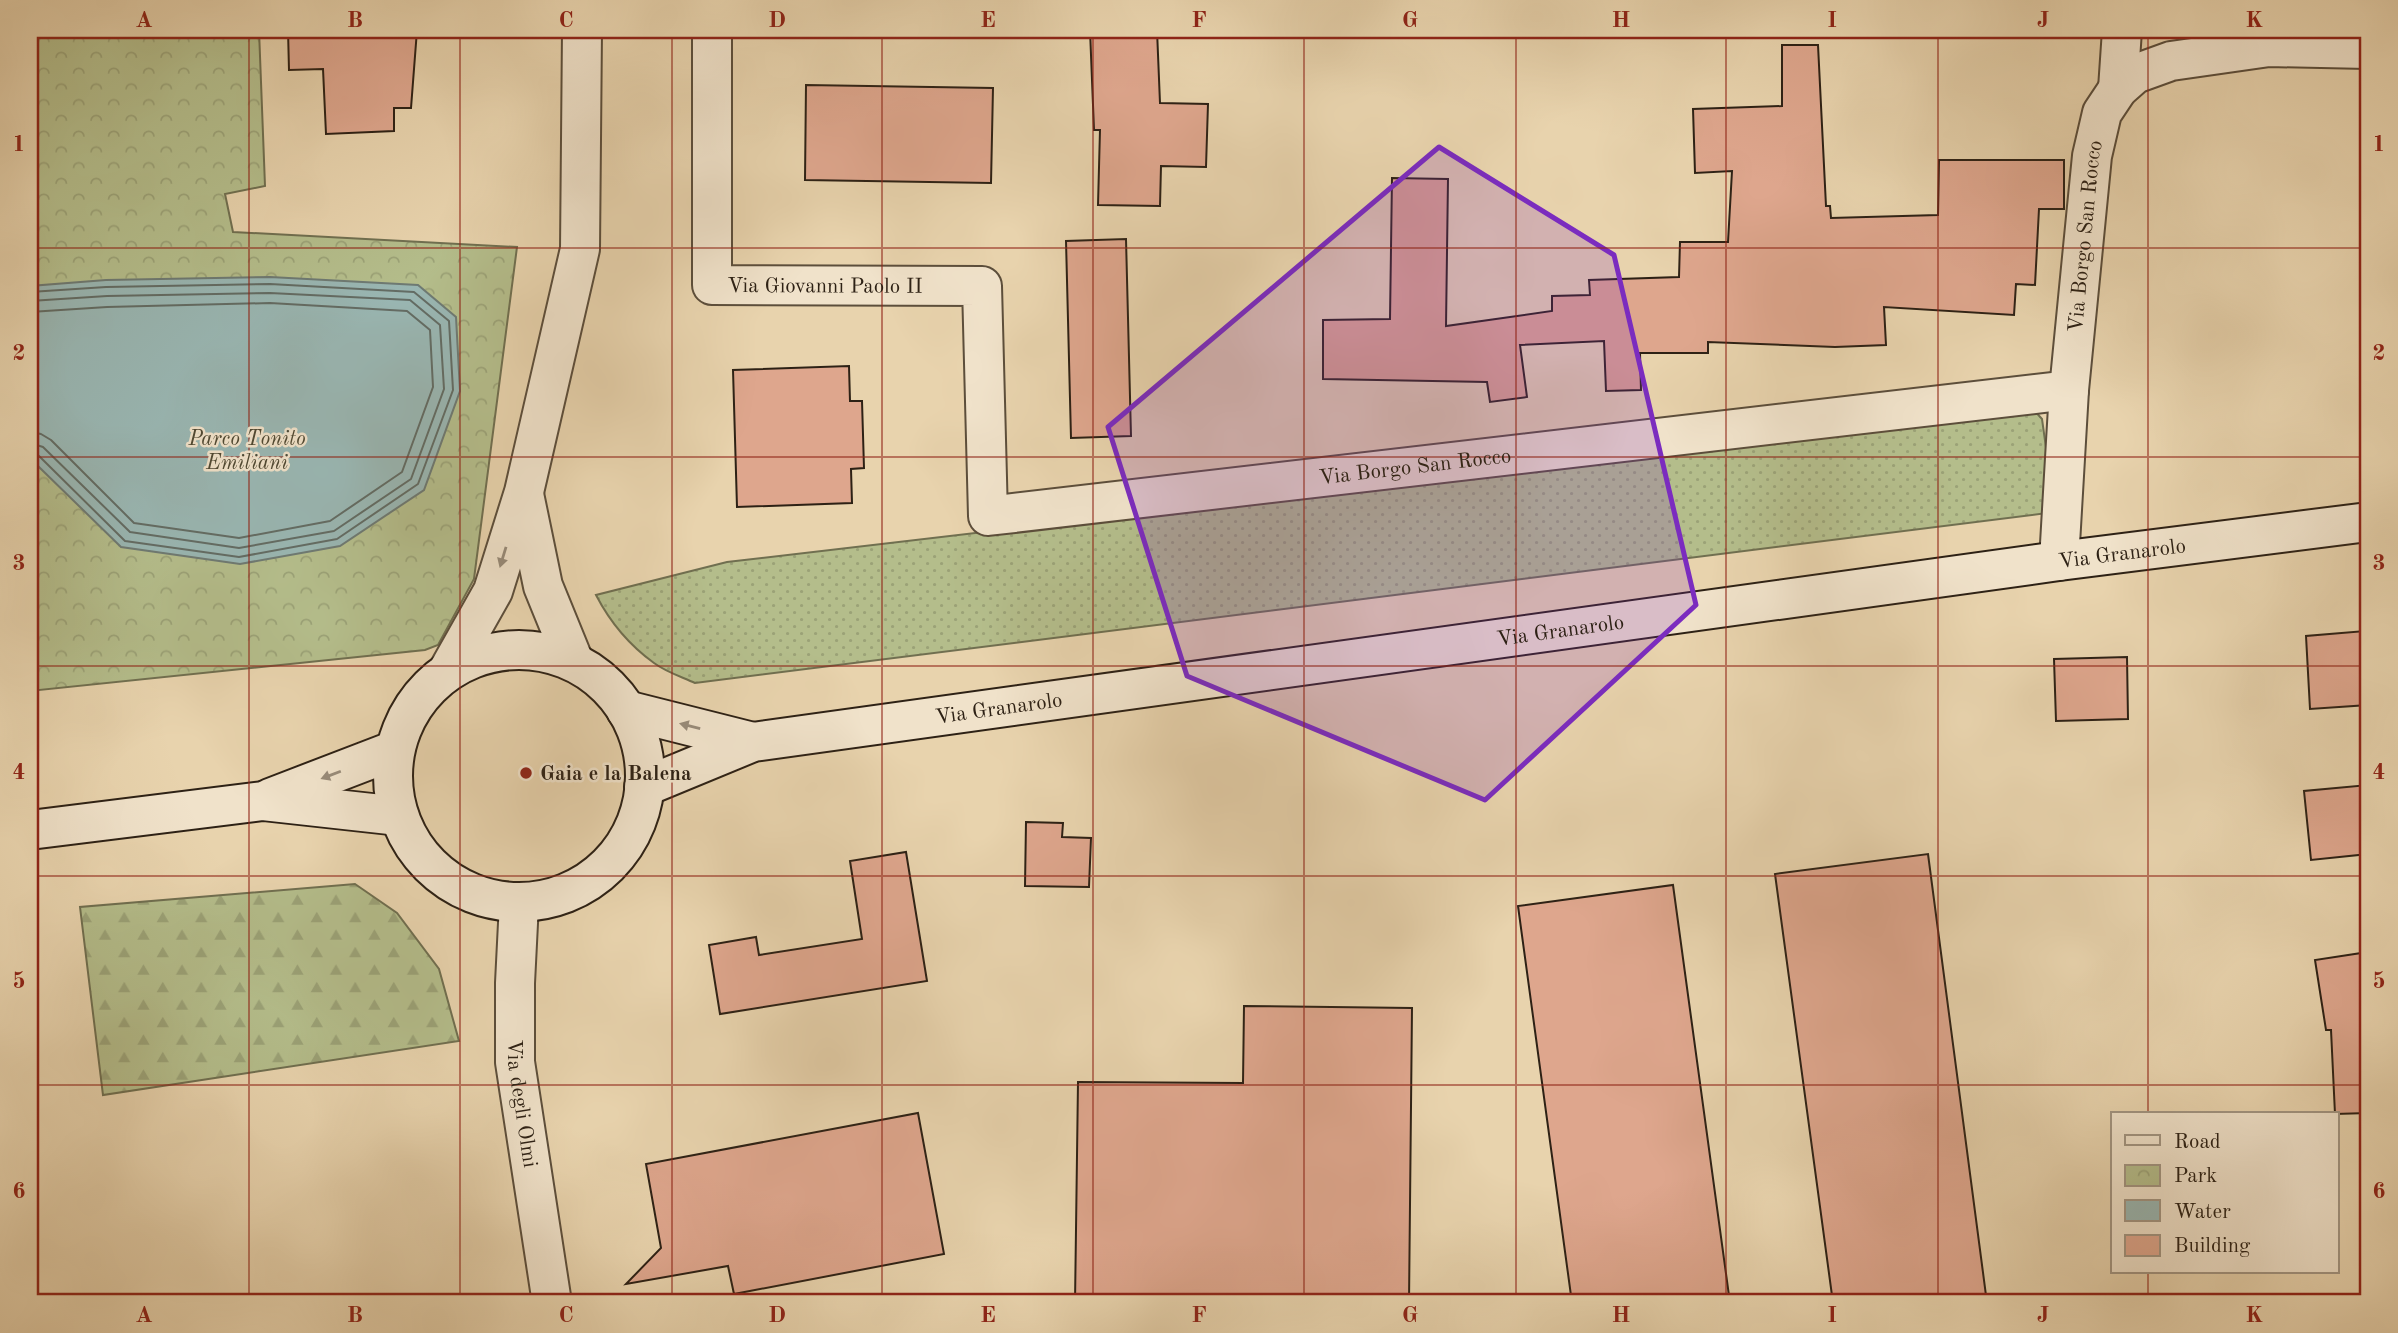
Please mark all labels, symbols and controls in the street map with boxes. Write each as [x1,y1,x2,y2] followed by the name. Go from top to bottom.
[135,9,153,32] text: A
[347,9,363,32] text: B
[558,9,574,32] text: C
[768,9,786,32] text: D
[980,9,996,32] text: E
[1191,9,1207,32] text: F
[1402,9,1418,32] text: G
[1612,9,1630,32] text: H
[1827,9,1837,32] text: I
[2037,9,2049,32] text: J
[2245,9,2263,32] text: K
[12,133,26,156] text: 1
[2372,133,2386,156] text: 1
[2066,138,2107,333] street label: Via Borgo San Rocco
[727,276,923,298] street label: Via Giovanni Paolo II
[12,342,26,365] text: 2
[2372,342,2386,365] text: 2
[187,429,306,474] park label: Parco Tonito Emiliani
[1318,446,1512,489] street label: Via Borgo San Rocco
[2057,536,2187,573] street label: Via Granarolo
[498,547,508,568] one-way arrow
[12,552,26,575] text: 3
[2372,552,2386,575] text: 3
[1496,612,1626,651] street label: Via Granarolo
[934,690,1064,729] street label: Via Granarolo
[679,720,701,731] one-way arrow
[12,761,26,784] text: 4
[2372,761,2386,784] text: 4
[540,764,692,785] place label: Gaia e la Balena
[518,765,534,781] marker: Gaia e la Balena
[321,769,342,780] one-way arrow
[12,970,26,993] text: 5
[2372,970,2386,993] text: 5
[503,1039,540,1169] street label: Via degli Olmi
[2111,1112,2338,1274] legend
[2174,1132,2221,1153] text: Road
[2174,1166,2217,1187] text: Park
[12,1180,26,1203] text: 6
[2372,1180,2386,1203] text: 6
[2174,1202,2231,1223] text: Water
[2174,1236,2251,1257] text: Building
[135,1304,153,1327] text: A
[347,1304,363,1327] text: B
[558,1304,574,1327] text: C
[768,1304,786,1327] text: D
[980,1304,996,1327] text: E
[1191,1304,1207,1327] text: F
[1402,1304,1418,1327] text: G
[1612,1304,1630,1327] text: H
[1827,1304,1837,1327] text: I
[2037,1304,2049,1327] text: J
[2245,1304,2263,1327] text: K

